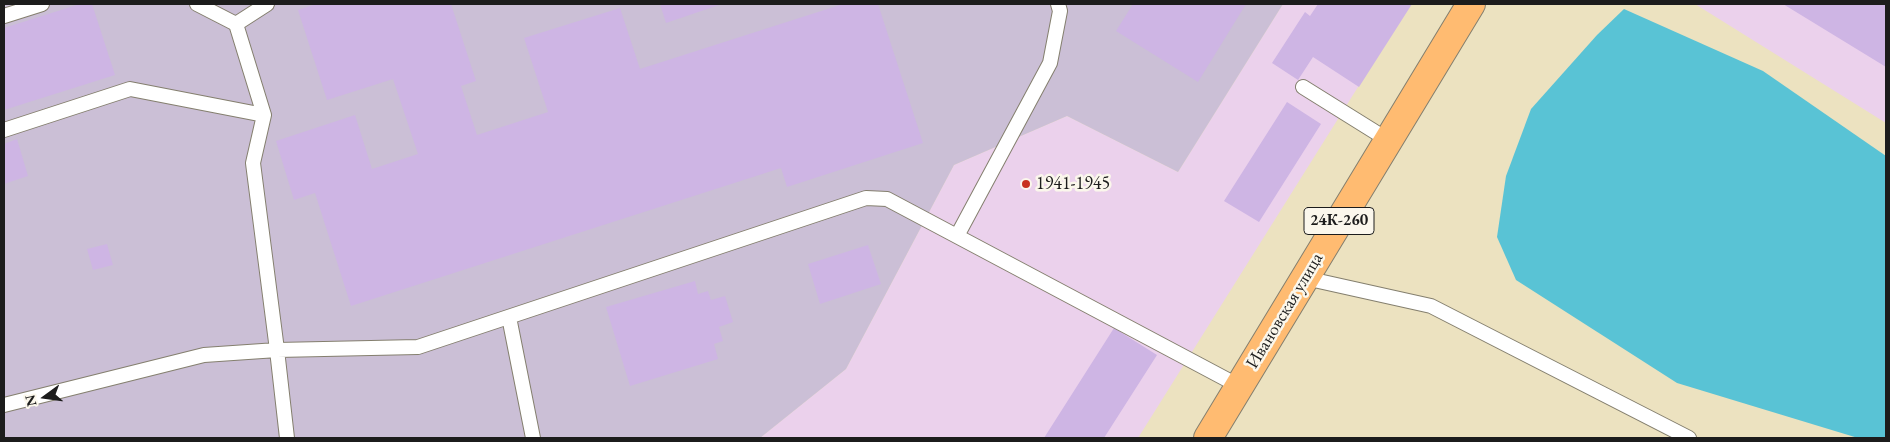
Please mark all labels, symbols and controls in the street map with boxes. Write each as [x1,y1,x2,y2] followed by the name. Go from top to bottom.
[1036,173,1110,195] place label: 1941-1945
[1020,178,1032,190] marker: 1941-1945
[1304,208,1374,235] road number: 24К-260
[1242,249,1328,373] street label: Ивановская улица
[20,372,70,422] north arrow
[20,393,41,408] text: N

